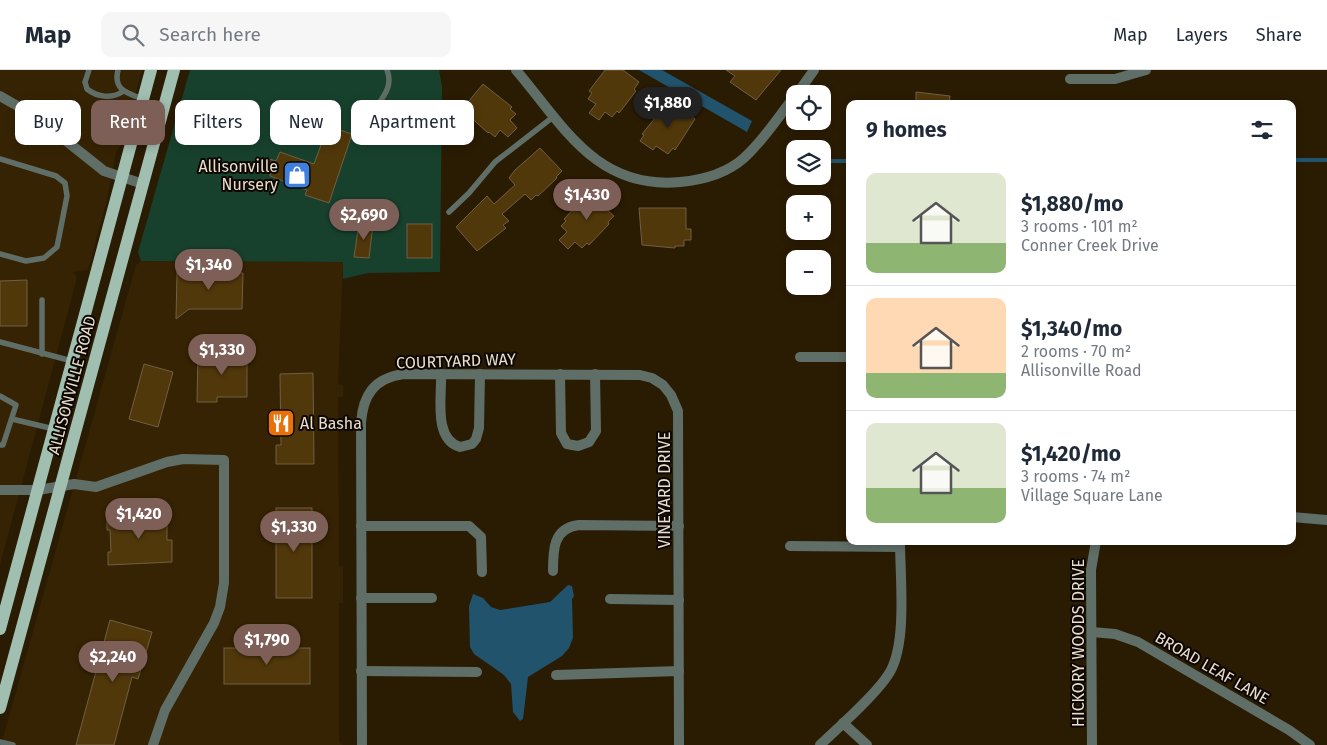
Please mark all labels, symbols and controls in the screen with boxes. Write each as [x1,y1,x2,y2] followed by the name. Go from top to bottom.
[101,12,451,57] search box
[25,21,71,49] text: Map
[119,21,147,49] icon: search
[159,23,261,46] text: Search here
[1113,24,1148,46] text: Map
[1176,24,1228,46] text: Layers
[1256,24,1302,46] text: Share
[786,85,831,295] map controls
[786,85,831,130] button: locate
[627,87,709,129] pin: $1,880
[644,93,692,112] text: $1,880
[15,100,81,145] chip: Buy
[91,100,165,145] chip: Rent
[175,100,260,145] chip: Filters
[270,100,341,145] chip: New
[351,100,474,145] chip: Apartment
[1248,116,1276,144] icon: filters
[866,117,947,143] text: 9 homes
[786,140,831,185] button: layers
[198,157,278,194] place label: Allisonville Nursery
[282,160,312,190] shop icon: Allisonville Nursery
[546,178,628,221] pin: $1,430
[564,185,610,204] text: $1,430
[1021,191,1124,217] text: $1,880/mo
[906,193,966,253] icon: home
[786,195,831,240] button: +
[323,198,405,241] pin: $2,690
[340,205,388,224] text: $2,690
[1021,217,1138,236] text: 3 rooms · 101 m²
[1021,236,1159,255] text: Conner Creek Drive
[168,248,250,291] pin: $1,340
[786,250,831,295] button: −
[186,255,232,274] text: $1,340
[44,314,100,456] street label: ALLISONVILLE ROAD
[1021,316,1122,342] text: $1,340/mo
[906,318,966,378] icon: home
[181,334,263,376] pin: $1,330
[199,340,245,359] text: $1,330
[1021,342,1131,361] text: 2 rooms · 70 m²
[396,349,516,373] street label: COURTYARD WAY
[1021,361,1142,380] text: Allisonville Road
[266,408,296,438] restaurant icon: Al Basha
[300,414,362,433] place label: Al Basha
[655,432,674,548] street label: VINEYARD DRIVE
[1021,441,1121,467] text: $1,420/mo
[906,443,966,503] icon: home
[1021,467,1130,486] text: 3 rooms · 74 m²
[1021,486,1163,505] text: Village Square Lane
[98,498,180,540] pin: $1,420
[116,504,162,523] text: $1,420
[253,510,335,553] pin: $1,330
[271,517,317,536] text: $1,330
[1069,559,1088,727] street label: HICKORY WOODS DRIVE
[226,624,308,666] pin: $1,790
[1152,628,1272,708] street label: BROAD LEAF LANE
[244,630,290,649] text: $1,790
[72,640,154,683] pin: $2,240
[90,647,136,666] text: $2,240

